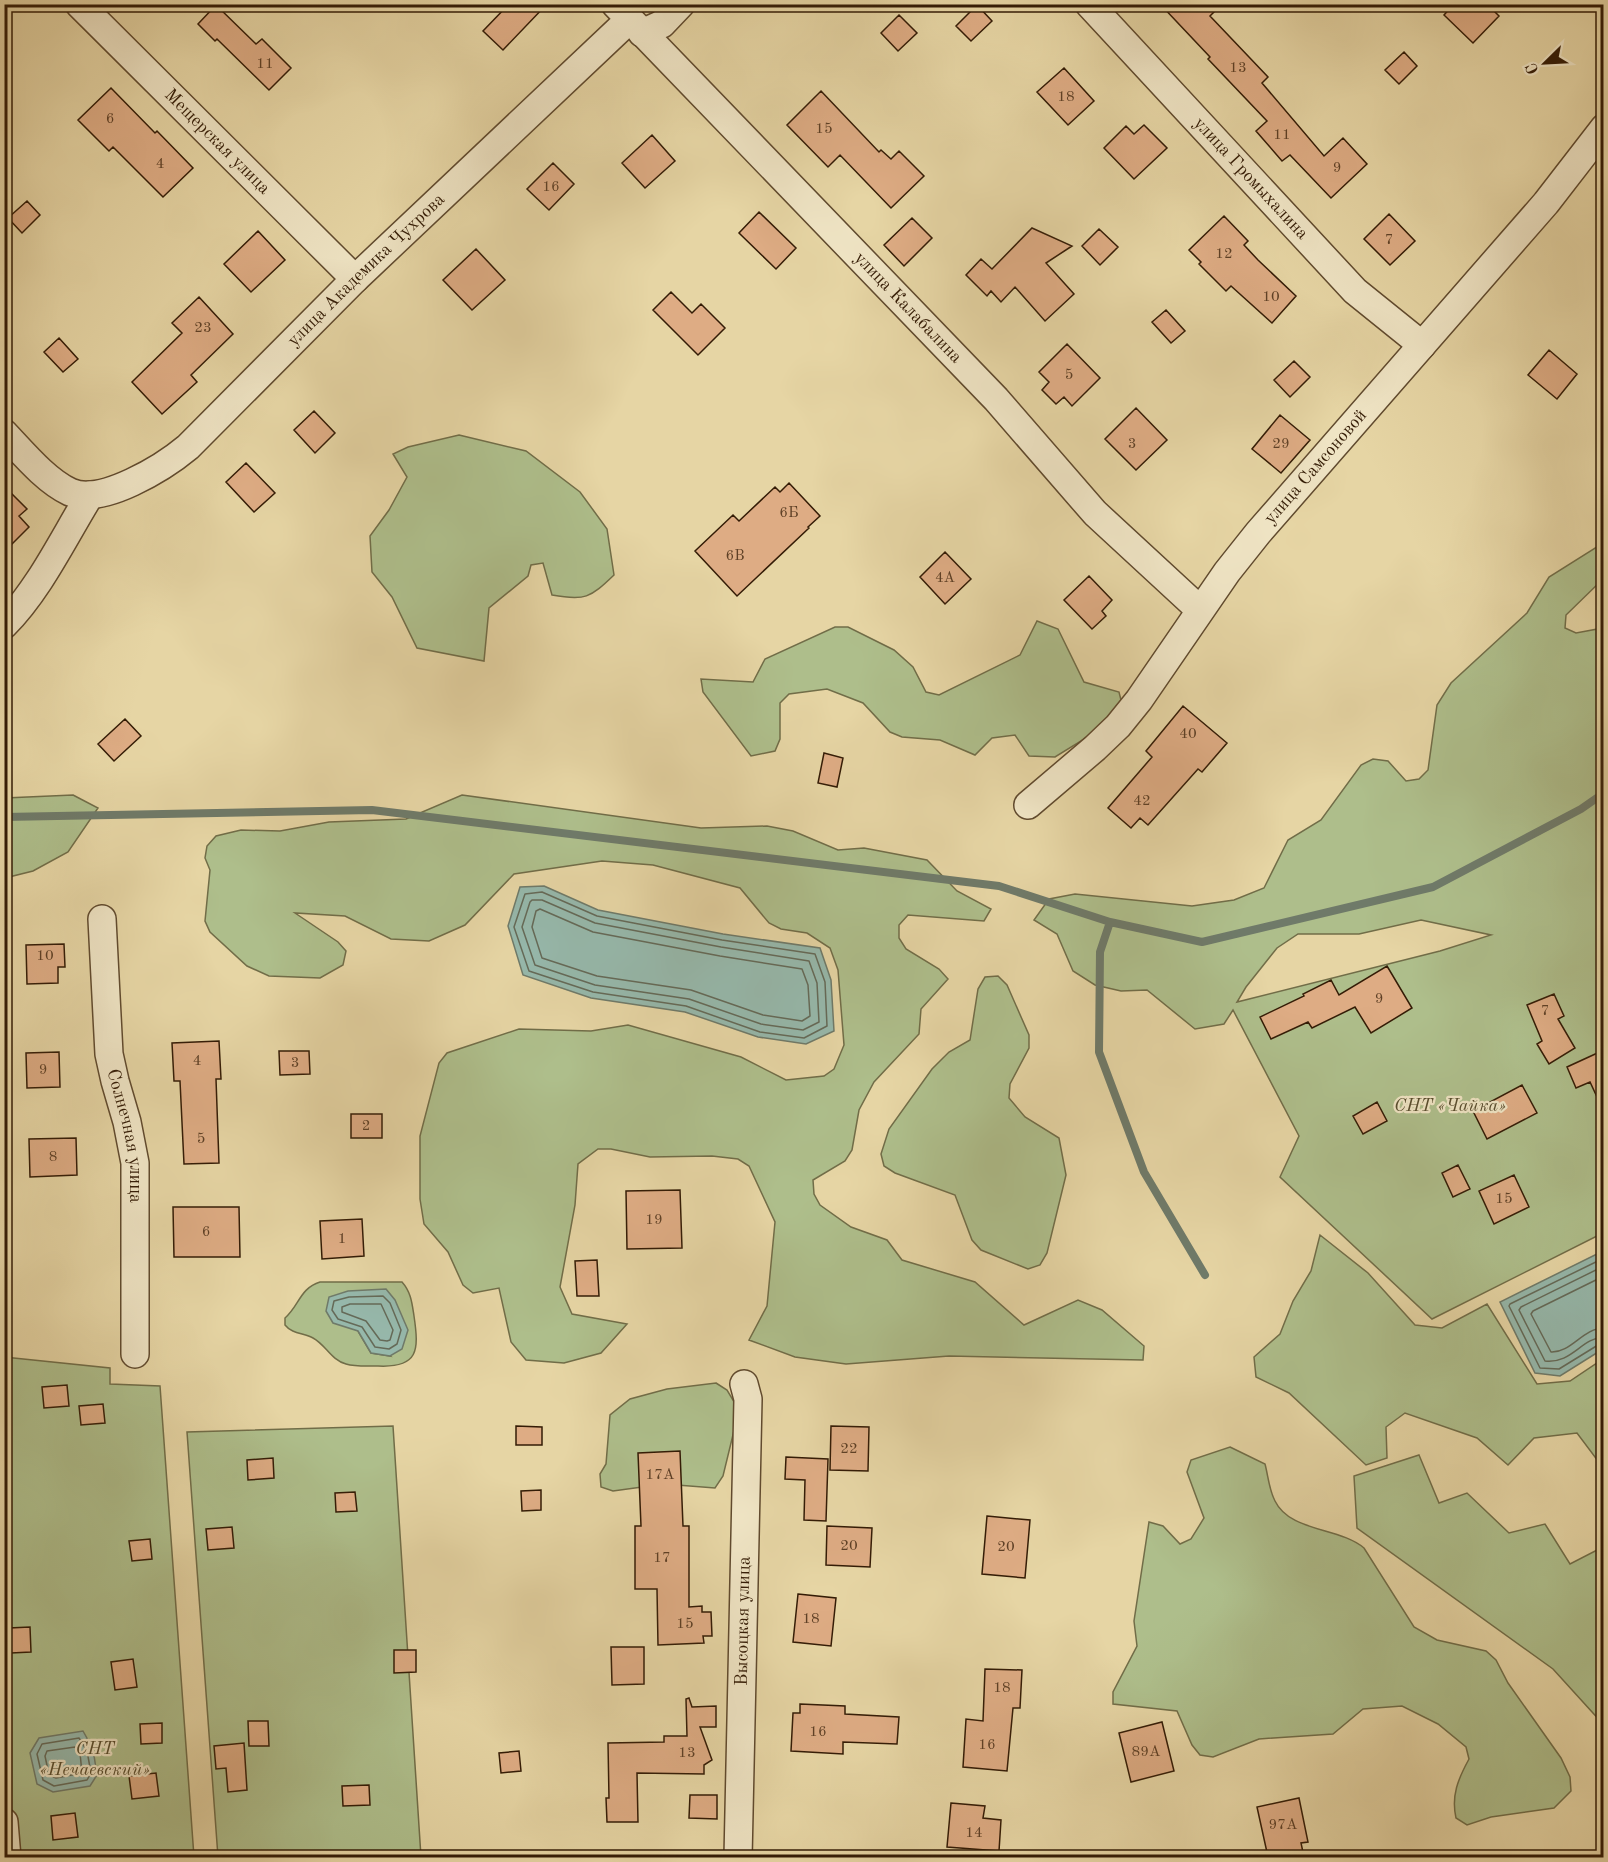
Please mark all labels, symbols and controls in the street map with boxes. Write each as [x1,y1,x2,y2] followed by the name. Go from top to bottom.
[1515,33,1575,93] north arrow
[256,57,274,72] house number: 11
[1524,60,1543,76] text: С
[1229,61,1247,76] house number: 13
[161,85,273,198] street label: Мещерская улица
[1057,90,1075,105] house number: 18
[106,112,114,127] house number: 6
[1190,114,1312,243] street label: улица Громыхалина
[815,122,833,137] house number: 15
[1273,128,1291,143] house number: 11
[156,157,164,172] house number: 4
[1333,161,1341,176] house number: 9
[542,180,560,195] house number: 16
[284,190,448,350] street label: улица Академика Чухрова
[1385,233,1393,248] house number: 7
[1215,247,1233,262] house number: 12
[851,249,965,367] street label: улица Калабалина
[1262,290,1280,305] house number: 10
[194,321,212,336] house number: 23
[1065,368,1073,383] house number: 5
[1261,406,1370,528] street label: улица Самсоновой
[1128,437,1136,452] house number: 3
[1272,437,1290,452] house number: 29
[779,506,799,521] house number: 6Б
[725,549,745,564] house number: 6В
[935,571,956,586] house number: 4А
[1179,727,1197,742] house number: 40
[1133,794,1151,809] house number: 42
[36,949,54,964] house number: 10
[1375,992,1383,1007] house number: 9
[1541,1004,1549,1019] house number: 7
[193,1054,201,1069] house number: 4
[291,1056,299,1071] house number: 3
[39,1063,47,1078] house number: 9
[104,1067,145,1203] street label: Солнечная улица
[1394,1097,1506,1115] park label: СНТ «Чайка»
[362,1119,370,1134] house number: 2
[197,1132,205,1147] house number: 5
[49,1150,57,1165] house number: 8
[1495,1192,1513,1207] house number: 15
[645,1213,663,1228] house number: 19
[202,1225,210,1240] house number: 6
[338,1232,346,1247] house number: 1
[840,1442,858,1457] house number: 22
[646,1468,675,1483] house number: 17А
[840,1539,858,1554] house number: 20
[997,1540,1015,1555] house number: 20
[653,1551,671,1566] house number: 17
[733,1556,754,1686] street label: Высоцкая улица
[802,1612,820,1627] house number: 18
[676,1617,694,1632] house number: 15
[993,1681,1011,1696] house number: 18
[809,1725,827,1740] house number: 16
[978,1738,996,1753] house number: 16
[40,1740,150,1779] park label: СНТ «Нечаевский»
[1132,1745,1161,1760] house number: 89А
[678,1746,696,1761] house number: 13
[1269,1818,1298,1833] house number: 97А
[965,1826,983,1841] house number: 14

